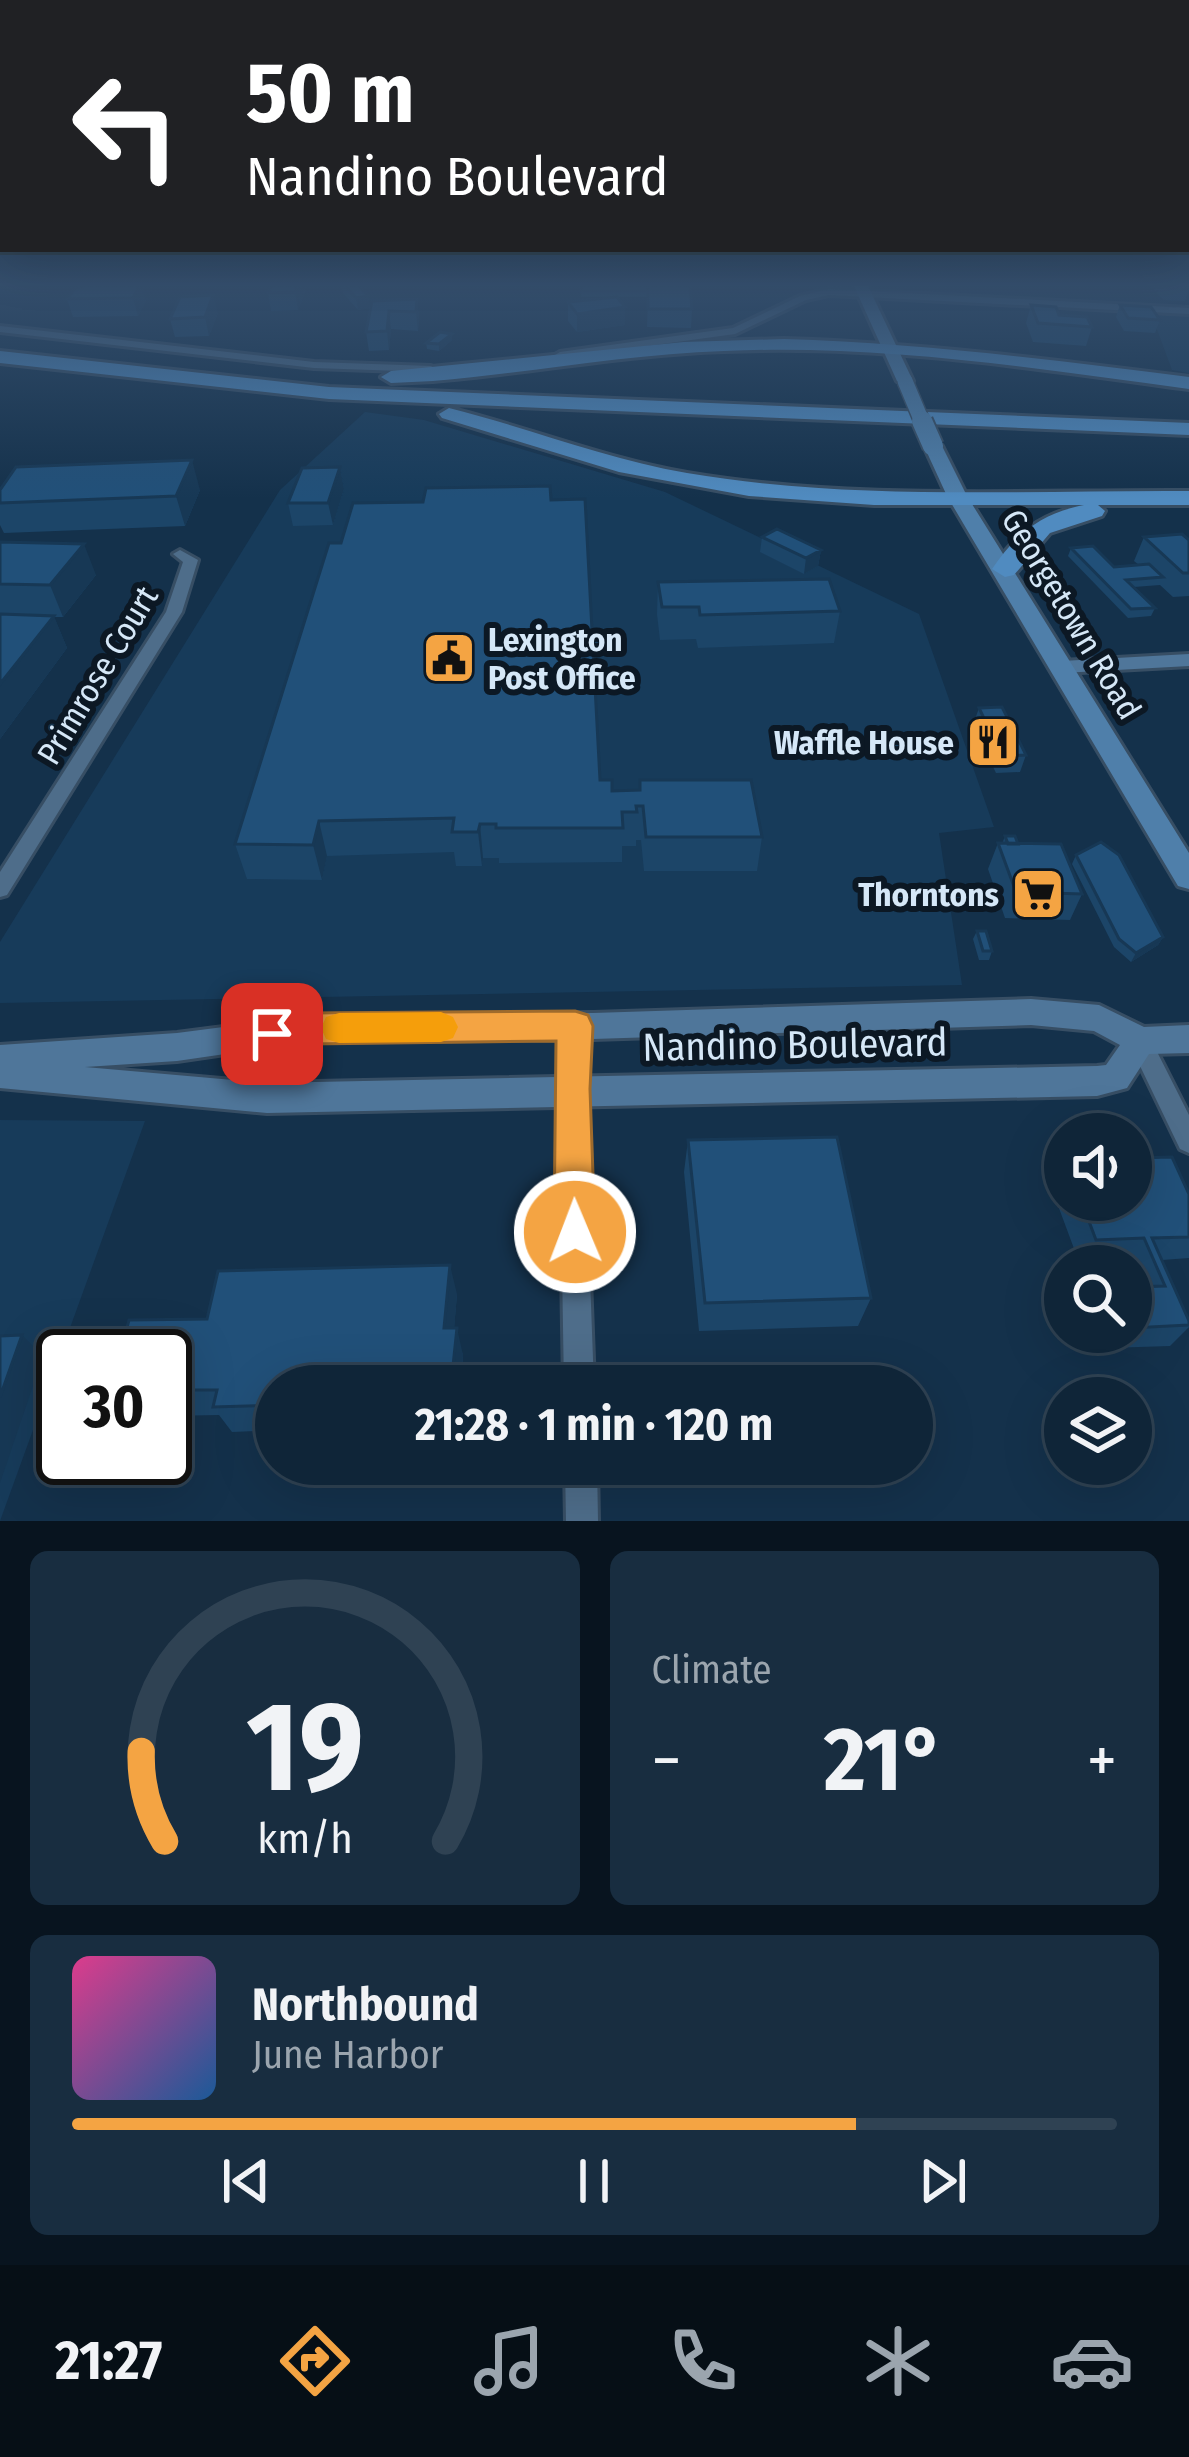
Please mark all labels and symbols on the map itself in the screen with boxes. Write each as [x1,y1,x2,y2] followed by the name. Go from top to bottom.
[993,502,1150,727] street label: Georgetown Road
[29,579,167,772] street label: Primrose Court
[488,620,636,698] place label: Lexington Post Office
[421,630,477,686] public building icon: Lexington Post Office
[965,714,1021,770] restaurant icon: Waffle House
[774,723,954,763] place label: Waffle House
[1010,866,1066,922] supermarket icon: Thorntons
[858,875,999,915] place label: Thorntons
[221,983,323,1085] pin
[642,1019,948,1071] street label: Nandino Boulevard
[512,1169,638,1295] position arrow
[36,1329,192,1485] speed limit sign: 30

